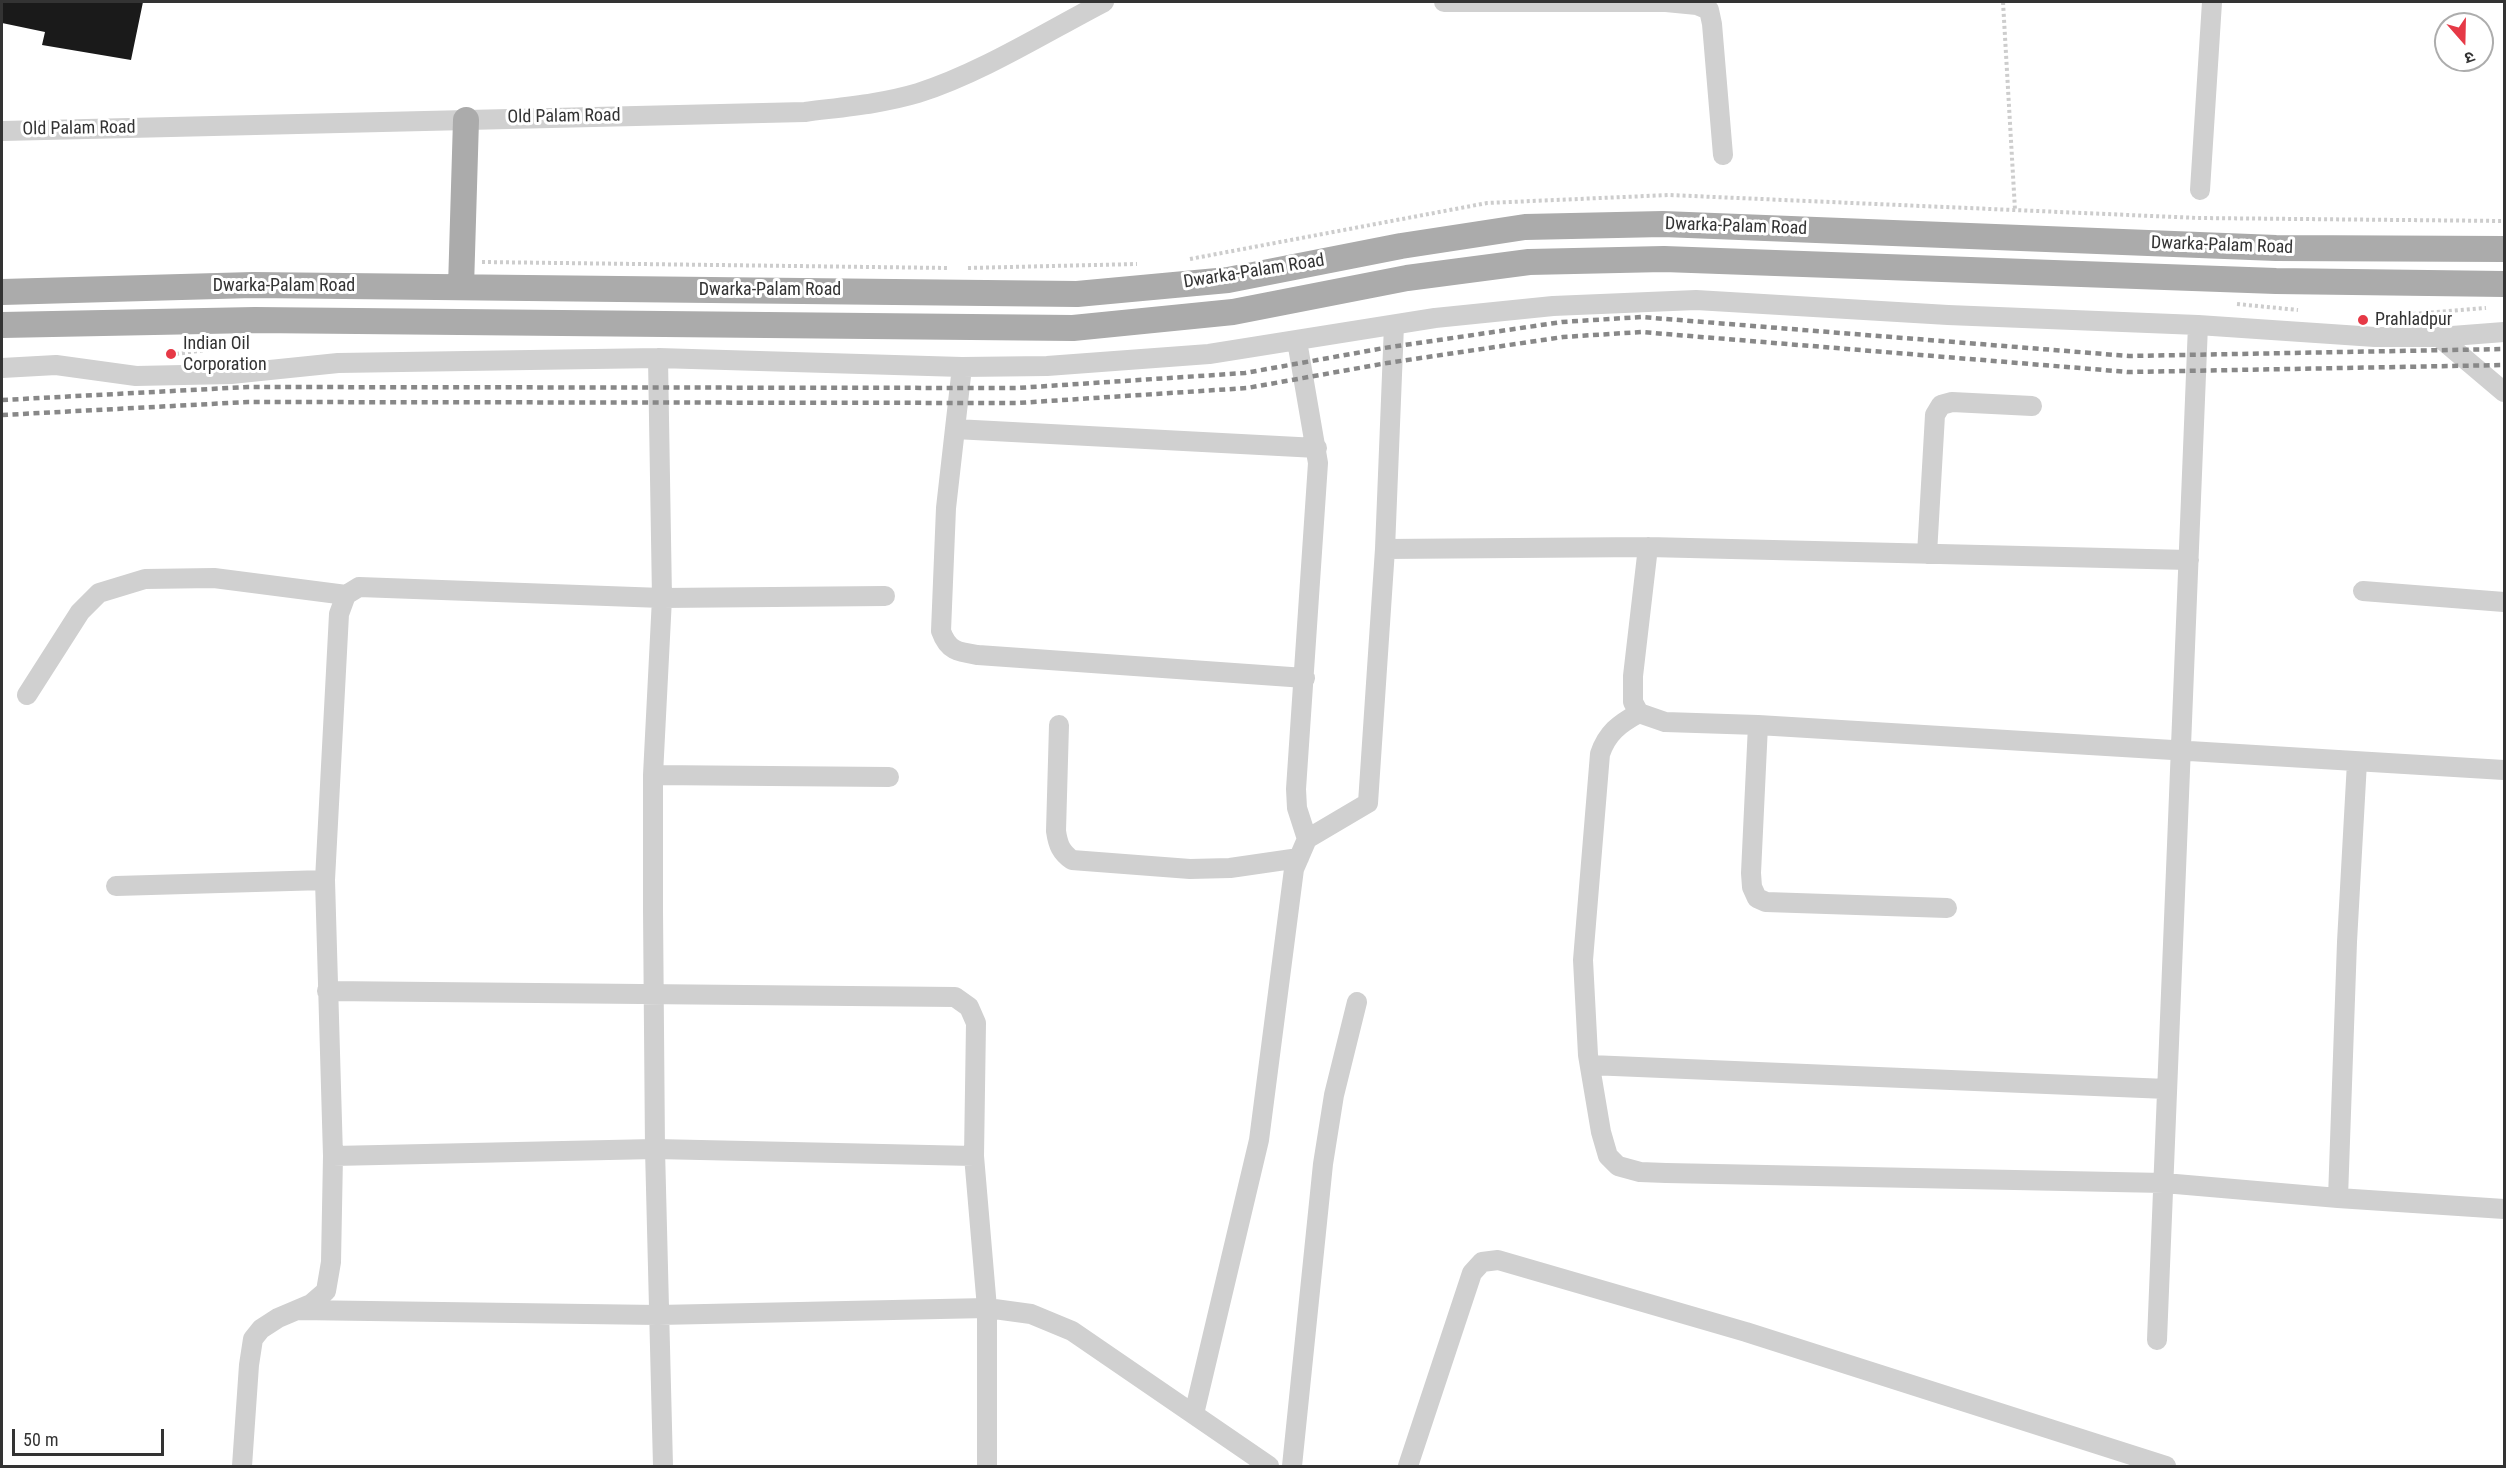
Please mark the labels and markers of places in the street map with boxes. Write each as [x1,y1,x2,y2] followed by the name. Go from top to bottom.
[2375,309,2452,331] place label: Prahladpur
[2356,313,2370,327] marker: Prahladpur
[183,333,267,376] place label: Indian Oil Corporation
[164,347,178,361] marker: Indian Oil Corporation

